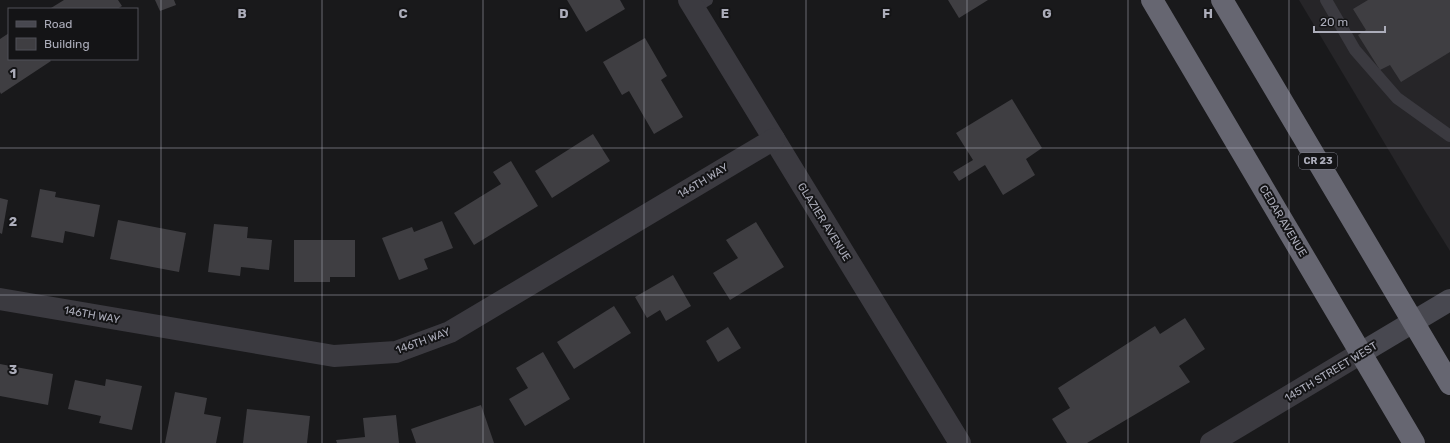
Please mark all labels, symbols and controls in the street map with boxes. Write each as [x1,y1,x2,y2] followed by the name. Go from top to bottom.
[237,6,247,21] text: B
[398,6,408,21] text: C
[559,6,569,21] text: D
[721,6,729,21] text: E
[882,6,890,21] text: F
[1042,6,1052,21] text: G
[1203,6,1213,21] text: H
[8,8,138,60] legend
[1314,8,1385,34] scale bar
[1320,15,1348,29] text: 20 m
[44,17,72,31] text: Road
[44,37,90,51] text: Building
[10,66,16,81] text: 1
[1299,153,1337,169] road number: CR 23
[675,161,731,201] street label: 146TH WAY
[795,181,853,264] street label: GLAZIER AVENUE
[1257,183,1310,259] street label: CEDAR AVENUE
[9,214,17,229] text: 2
[63,304,121,326] street label: 146TH WAY
[394,325,452,357] street label: 146TH WAY
[1282,339,1380,405] street label: 145TH STREET WEST
[9,362,18,377] text: 3

